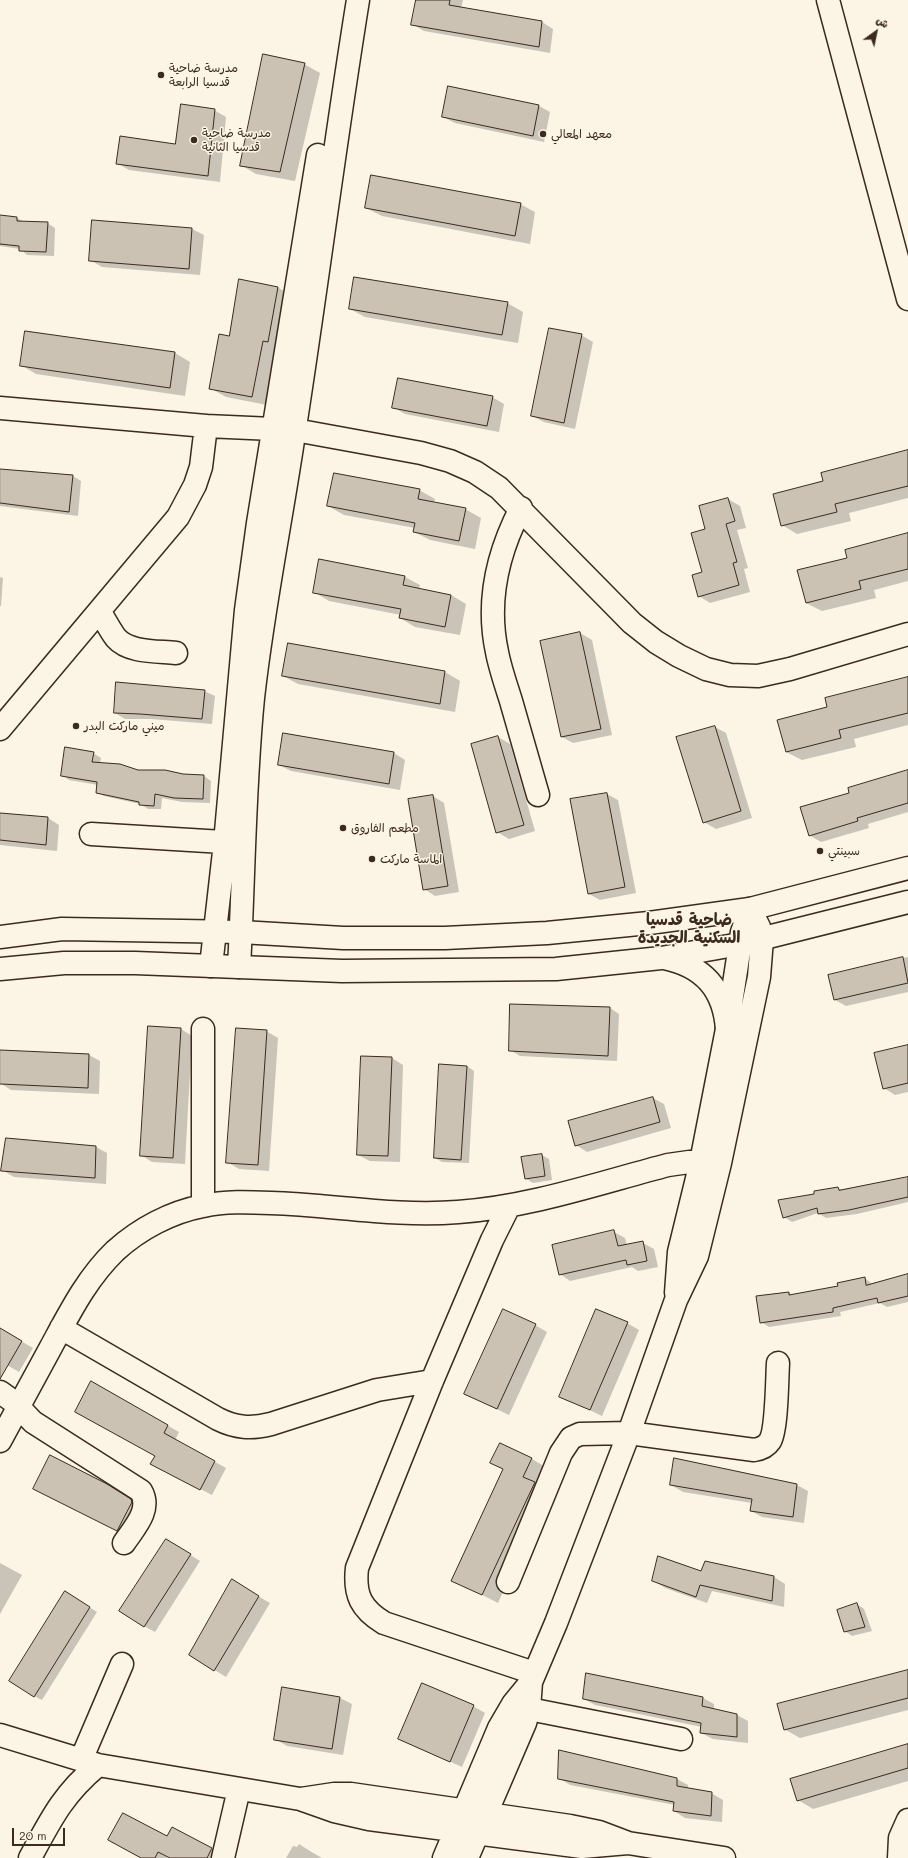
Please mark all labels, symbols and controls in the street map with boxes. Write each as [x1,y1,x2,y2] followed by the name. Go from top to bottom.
[856,12,896,52] north arrow
[874,12,892,31] text: ش
[169,61,238,89] place label: مدرسة ضاحية قدسيا الرابعة
[156,70,166,80] marker: مدرسة ضاحية قدسيا الرابعة
[202,126,271,154] place label: مدرسة ضاحية قدسيا الثانية
[551,127,612,141] place label: معهد المعالي
[538,129,548,139] marker: معهد المعالي
[189,135,199,145] marker: مدرسة ضاحية قدسيا الثانية
[84,719,165,733] place label: ميني ماركت البدر
[71,721,81,731] marker: ميني ماركت البدر
[351,821,419,835] place label: مطعم الفاروق
[338,823,348,833] marker: مطعم الفاروق
[828,844,860,858] place label: سبينتي
[815,846,825,856] marker: سبينتي
[380,852,442,866] place label: الماسة ماركت
[367,854,377,864] marker: الماسة ماركت
[638,910,740,948] district label: ضاحية قدسيا السكنية الجديدة
[14,1820,67,1846] scale bar
[19,1827,47,1843] text: 20 m

